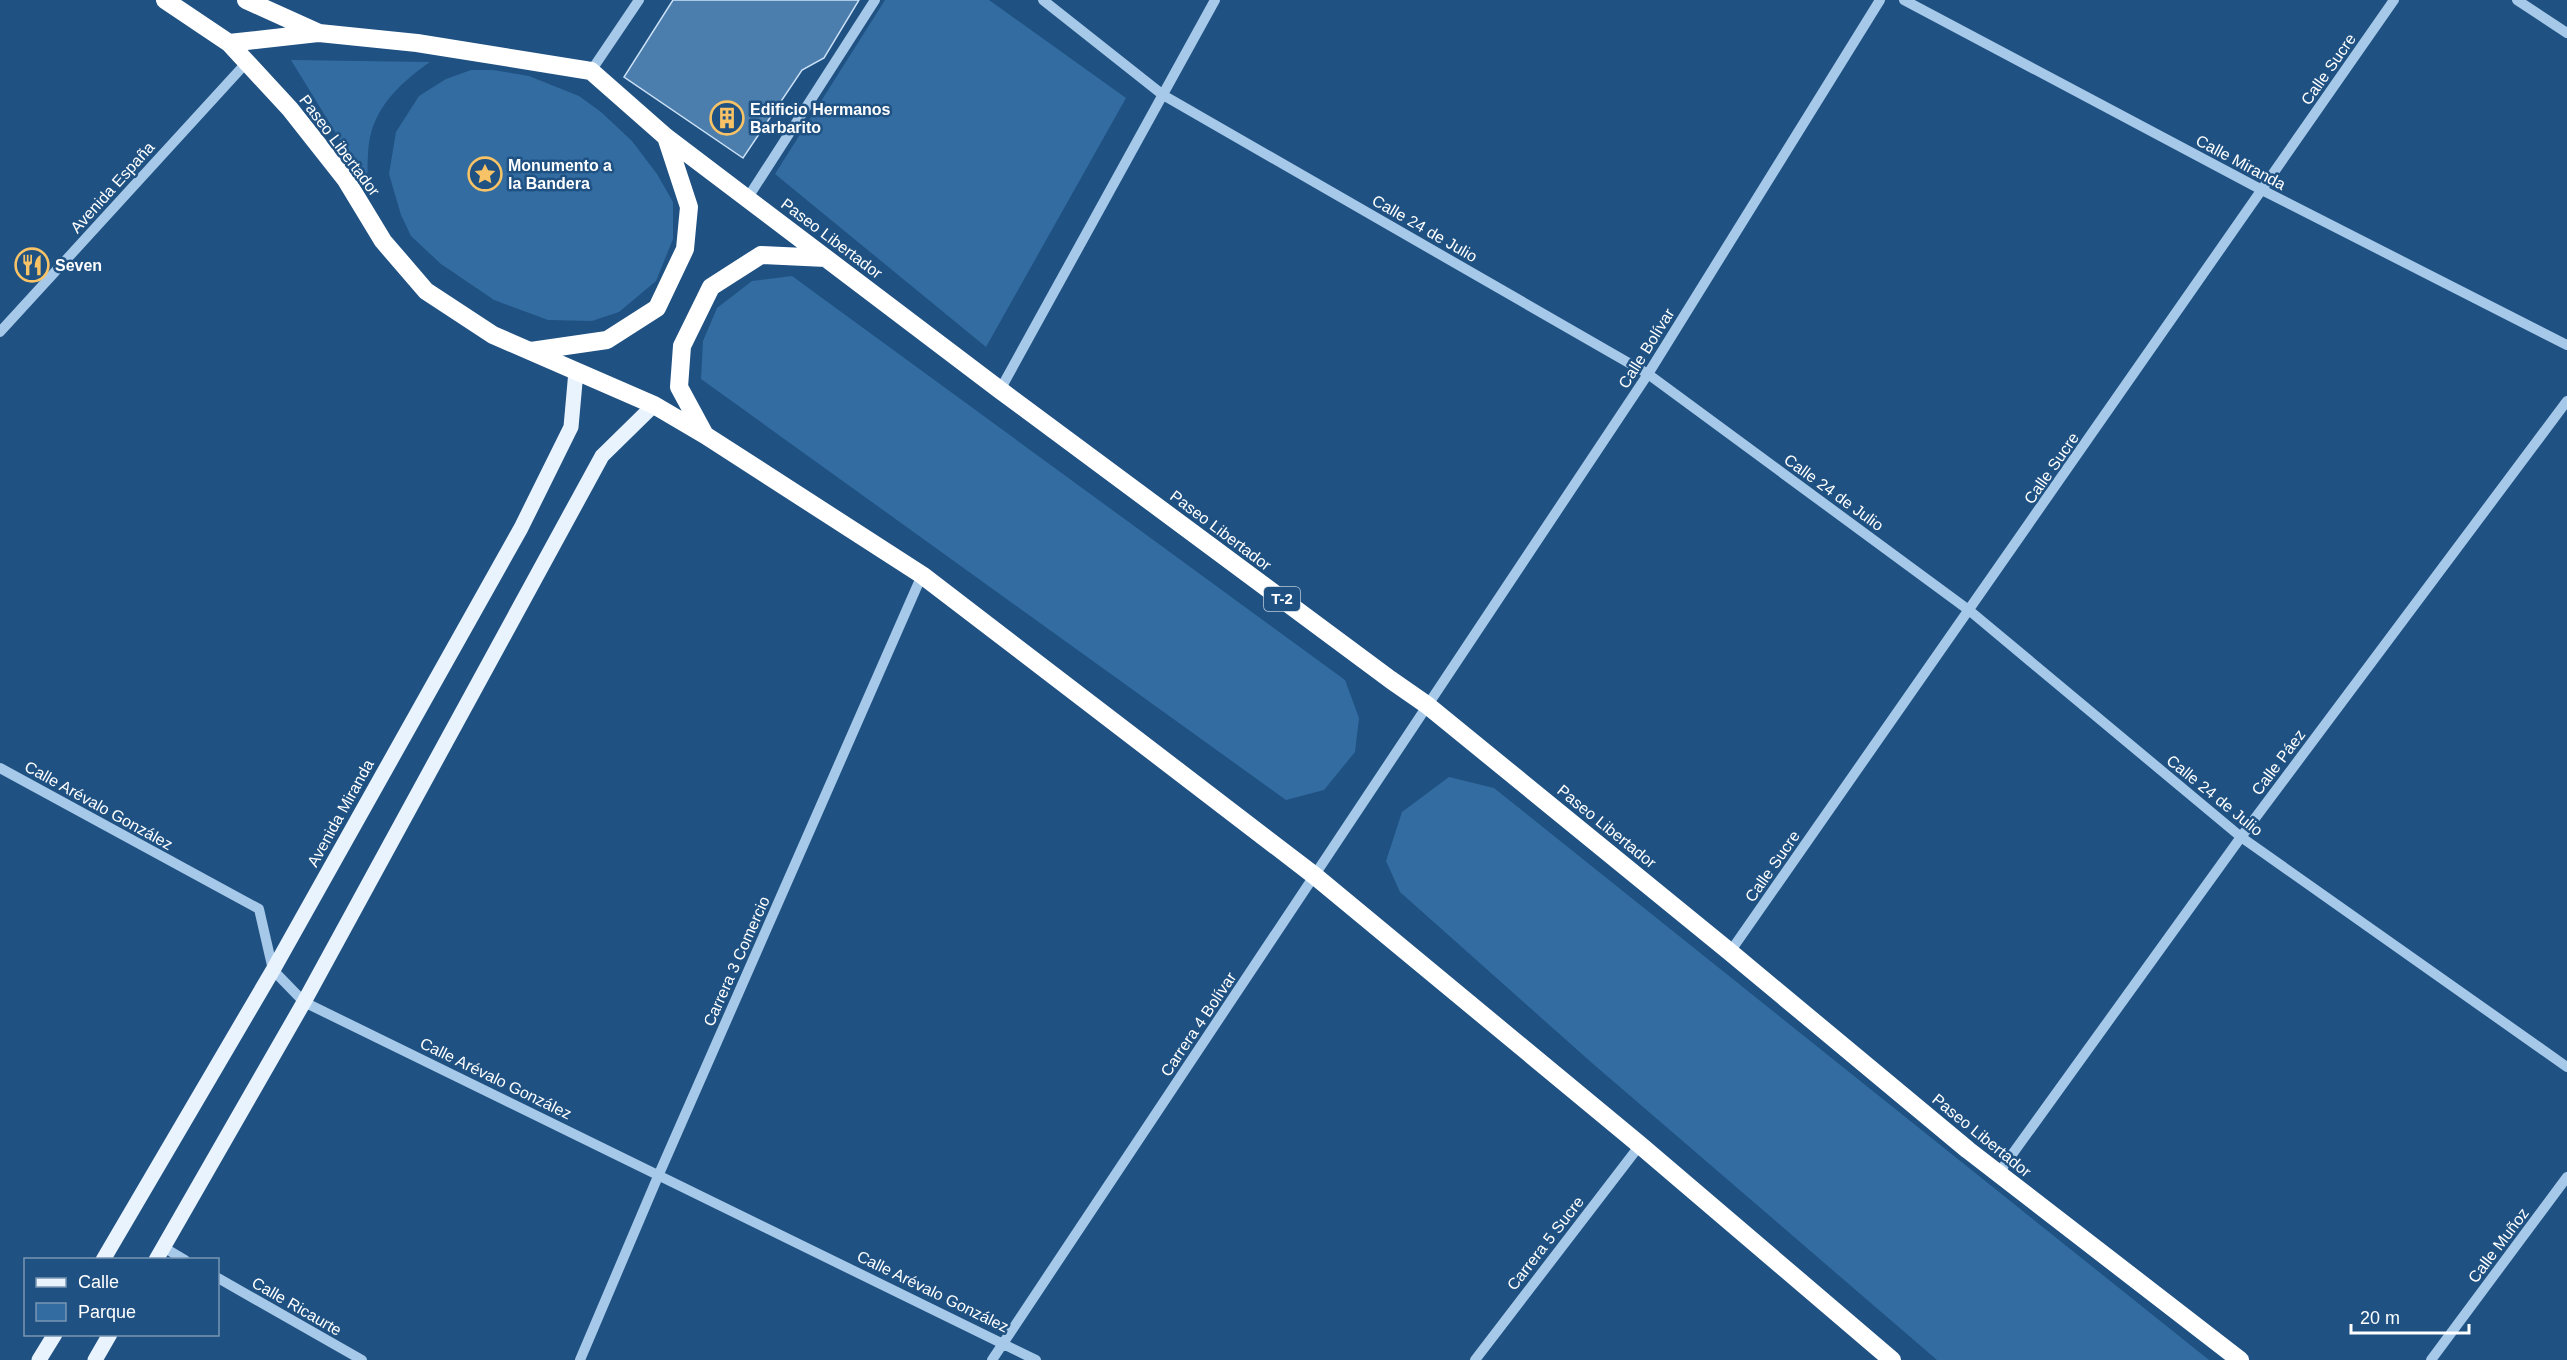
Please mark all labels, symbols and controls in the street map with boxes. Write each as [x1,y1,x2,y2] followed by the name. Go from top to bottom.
[2298,30,2359,108] street label: Calle Sucre
[296,92,383,200] street label: Paseo Libertador
[709,100,745,136] building icon: Edificio Hermanos Barbarito
[750,101,891,136] place label: Edificio Hermanos Barbarito
[2193,132,2288,193] street label: Calle Miranda
[67,138,158,236] street label: Avenida España
[467,156,503,192] place icon: Monumento a la Bandera
[508,157,612,192] place label: Monumento a la Bandera
[1369,191,1480,265] street label: Calle 24 de Julio
[778,195,886,282] street label: Paseo Libertador
[14,247,50,283] restaurant icon: Seven
[55,257,102,274] place label: Seven
[1615,305,1678,391] street label: Calle Bolívar
[2021,429,2082,507] street label: Calle Sucre
[1781,451,1887,534] street label: Calle 24 de Julio
[1167,487,1275,574] street label: Paseo Libertador
[1264,587,1300,611] road number: T-2
[2248,726,2308,798] street label: Calle Páez
[2163,752,2266,839] street label: Calle 24 de Julio
[304,757,377,870] street label: Avenida Miranda
[22,758,176,853] street label: Calle Arévalo González
[1554,781,1660,872] street label: Paseo Libertador
[1742,827,1803,905] street label: Calle Sucre
[700,893,773,1029] street label: Carrera 3 Comercio
[1157,968,1240,1080] street label: Carrera 4 Bolívar
[417,1034,574,1123] street label: Calle Arévalo González
[1929,1090,2035,1181] street label: Paseo Libertador
[1504,1193,1587,1293] street label: Carrera 5 Sucre
[2465,1205,2532,1286] street label: Calle Muñoz
[854,1247,1011,1336] street label: Calle Arévalo González
[24,1258,219,1336] legend
[78,1272,119,1292] text: Calle
[249,1274,345,1339] street label: Calle Ricaurte
[2351,1297,2470,1335] scale bar
[78,1302,136,1322] text: Parque
[2360,1308,2400,1328] text: 20 m

